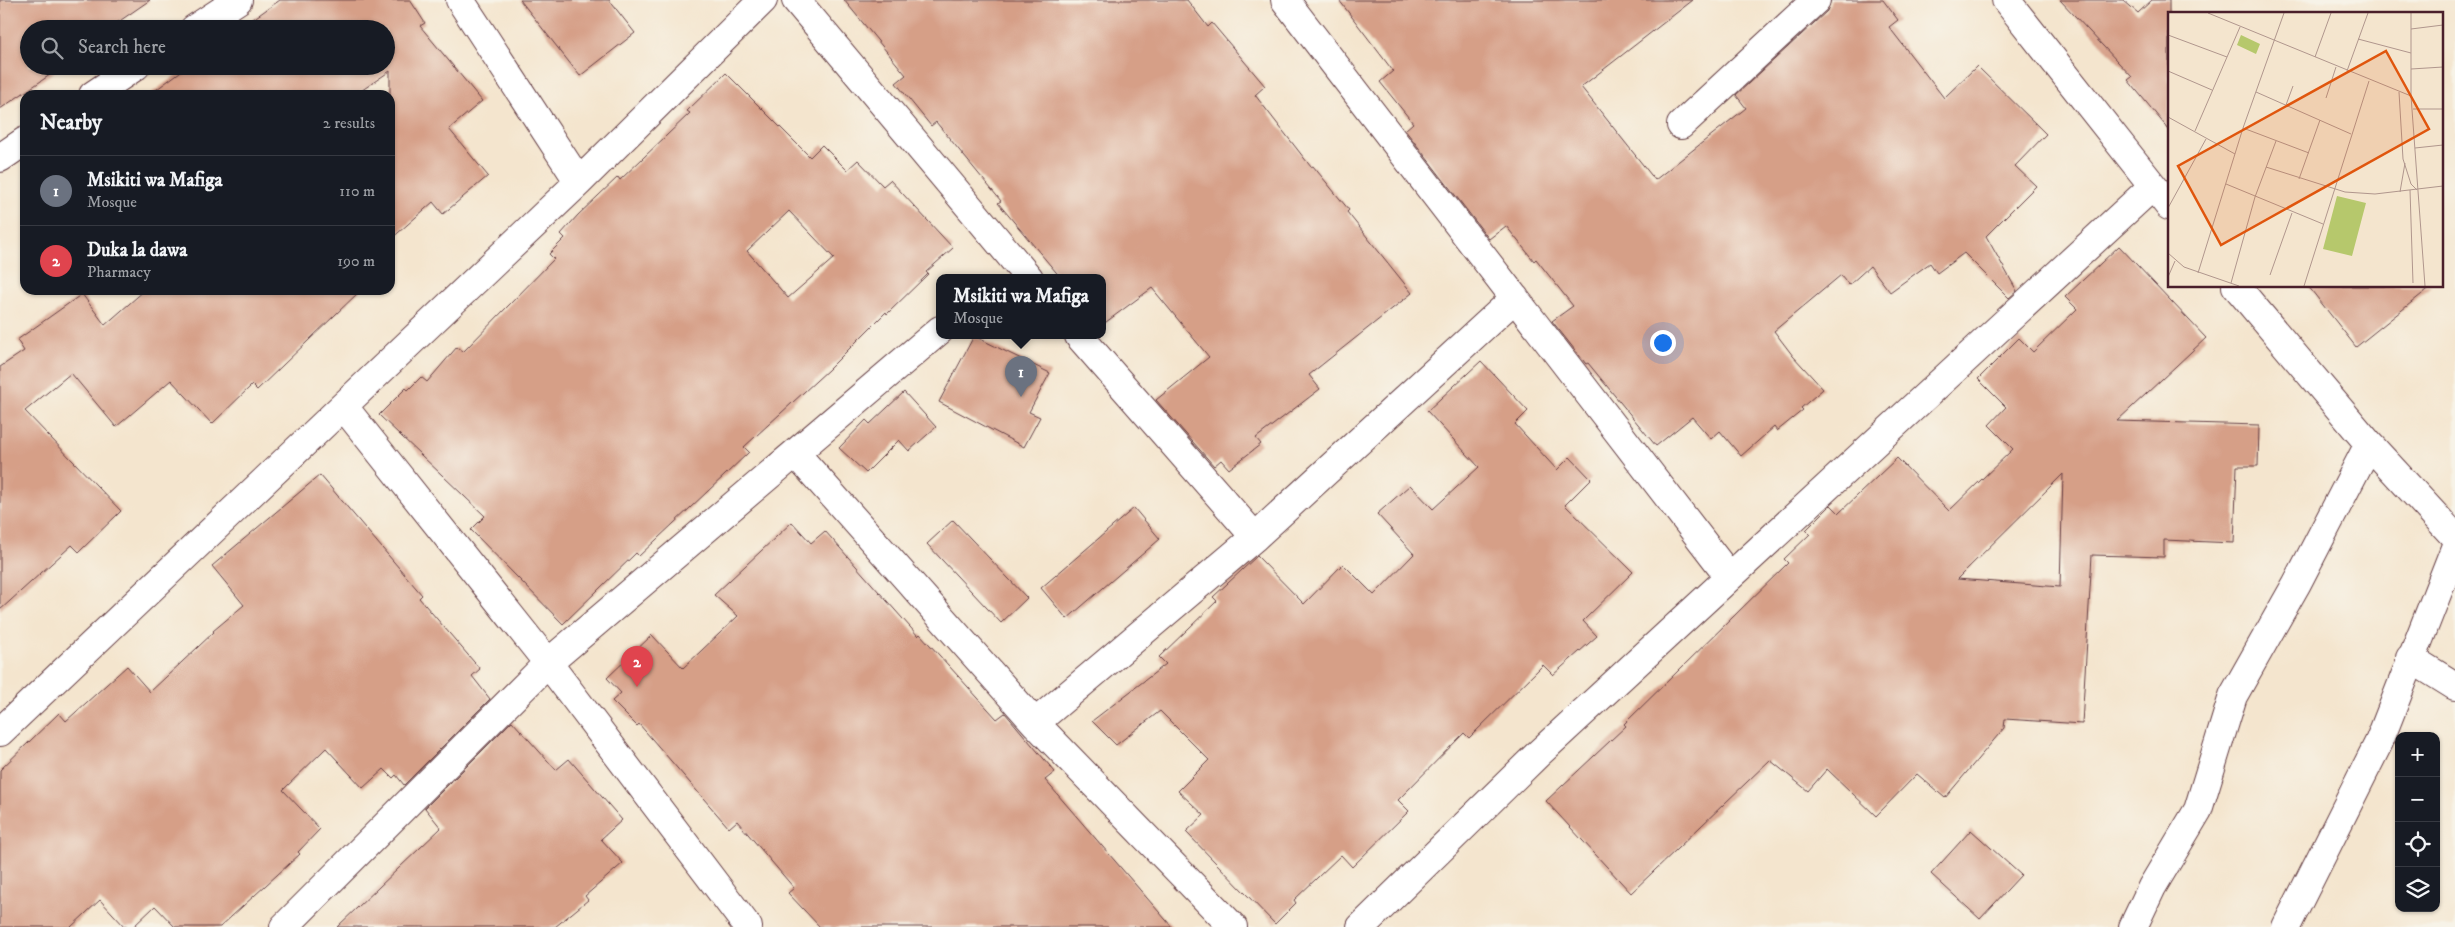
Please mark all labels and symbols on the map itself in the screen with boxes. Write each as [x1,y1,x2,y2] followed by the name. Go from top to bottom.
[2168,12,2442,288] inset map
[1650,330,1676,356] your location
[1005,356,1037,397] pin: 1
[621,646,653,687] pin: 2

